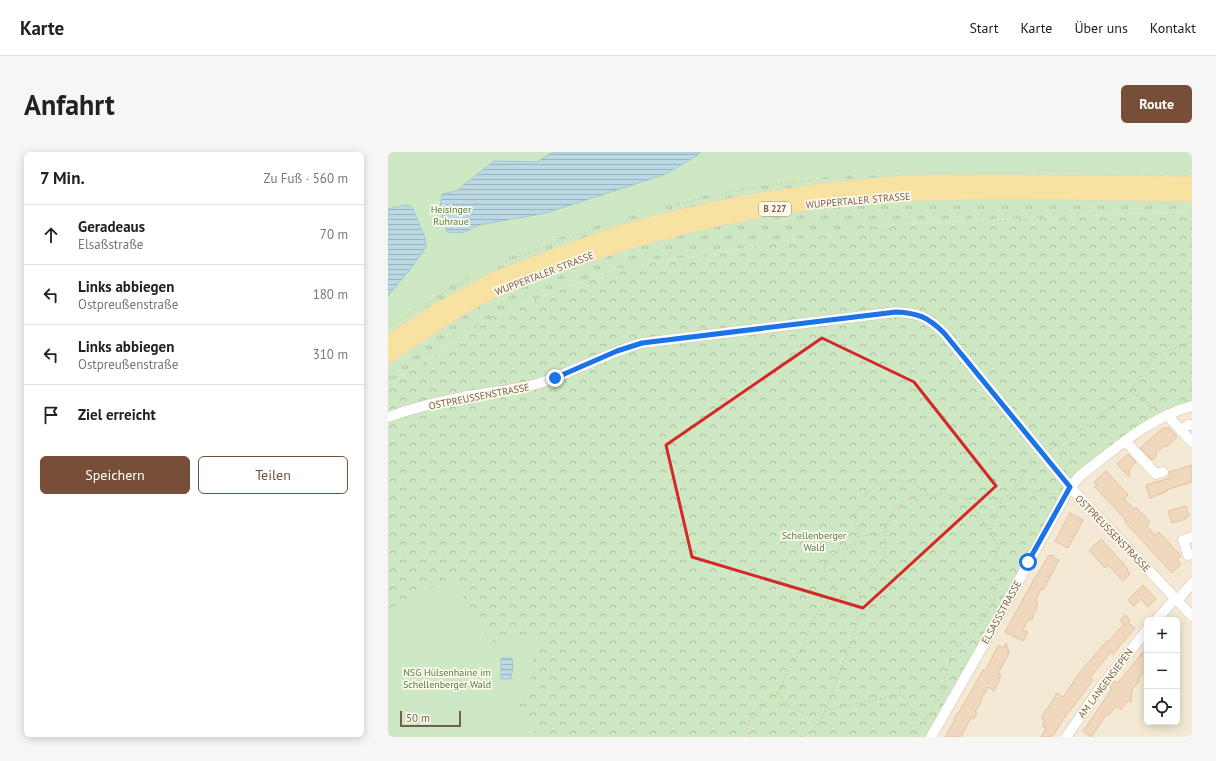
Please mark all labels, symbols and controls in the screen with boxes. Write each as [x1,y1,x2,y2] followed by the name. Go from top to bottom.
[20,16,64,40] text: Karte
[969,19,998,37] text: Start
[1020,19,1052,37] text: Karte
[1074,19,1128,37] text: Über uns
[1150,19,1196,37] text: Kontakt
[1121,85,1192,123] button: Route
[24,86,115,123] text: Anfahrt
[40,167,85,189] text: 7 Min.
[264,170,348,187] text: Zu Fuß · 560 m
[805,189,911,212] street label: WUPPERTALER STRASSE
[759,202,791,216] road number: B 227
[431,203,472,228] park label: Heisinger Ruhraue
[78,217,145,236] text: Geradeaus
[40,224,62,246] icon: ahead
[320,226,348,243] text: 70 m
[78,236,143,253] text: Elsaßstraße
[493,249,595,298] street label: WUPPERTALER STRASSE
[78,277,174,296] text: Links abbiegen
[40,284,62,306] icon: left
[313,286,348,303] text: 180 m
[78,296,178,313] text: Ostpreußenstraße
[78,337,174,356] text: Links abbiegen
[40,344,62,366] icon: left
[313,346,348,363] text: 310 m
[78,356,178,373] text: Ostpreußenstraße
[546,369,564,387] route end
[428,380,531,413] street label: OSTPREUSSENSTRASSE
[40,404,62,426] icon: arrive
[78,405,156,424] text: Ziel erreicht
[40,456,190,494] button: Speichern
[198,456,348,494] button: Teilen
[1072,492,1153,575] street label: OSTPREUSSENSTRASSE
[782,529,847,554] park label: Schellenberger Wald
[1019,553,1037,571] route start
[979,578,1024,646] street label: ELSASSSTRASSE
[1144,617,1180,725] map controls
[1144,617,1180,653] button: +
[1075,646,1136,721] street label: AM LANGENSIEPEN
[1144,653,1180,689] button: −
[403,666,491,691] park label: NSG Hülsenhaine im Schellenberger Wald
[1144,689,1180,725] button: locate
[400,709,461,728] scale bar
[406,711,430,725] text: 50 m

